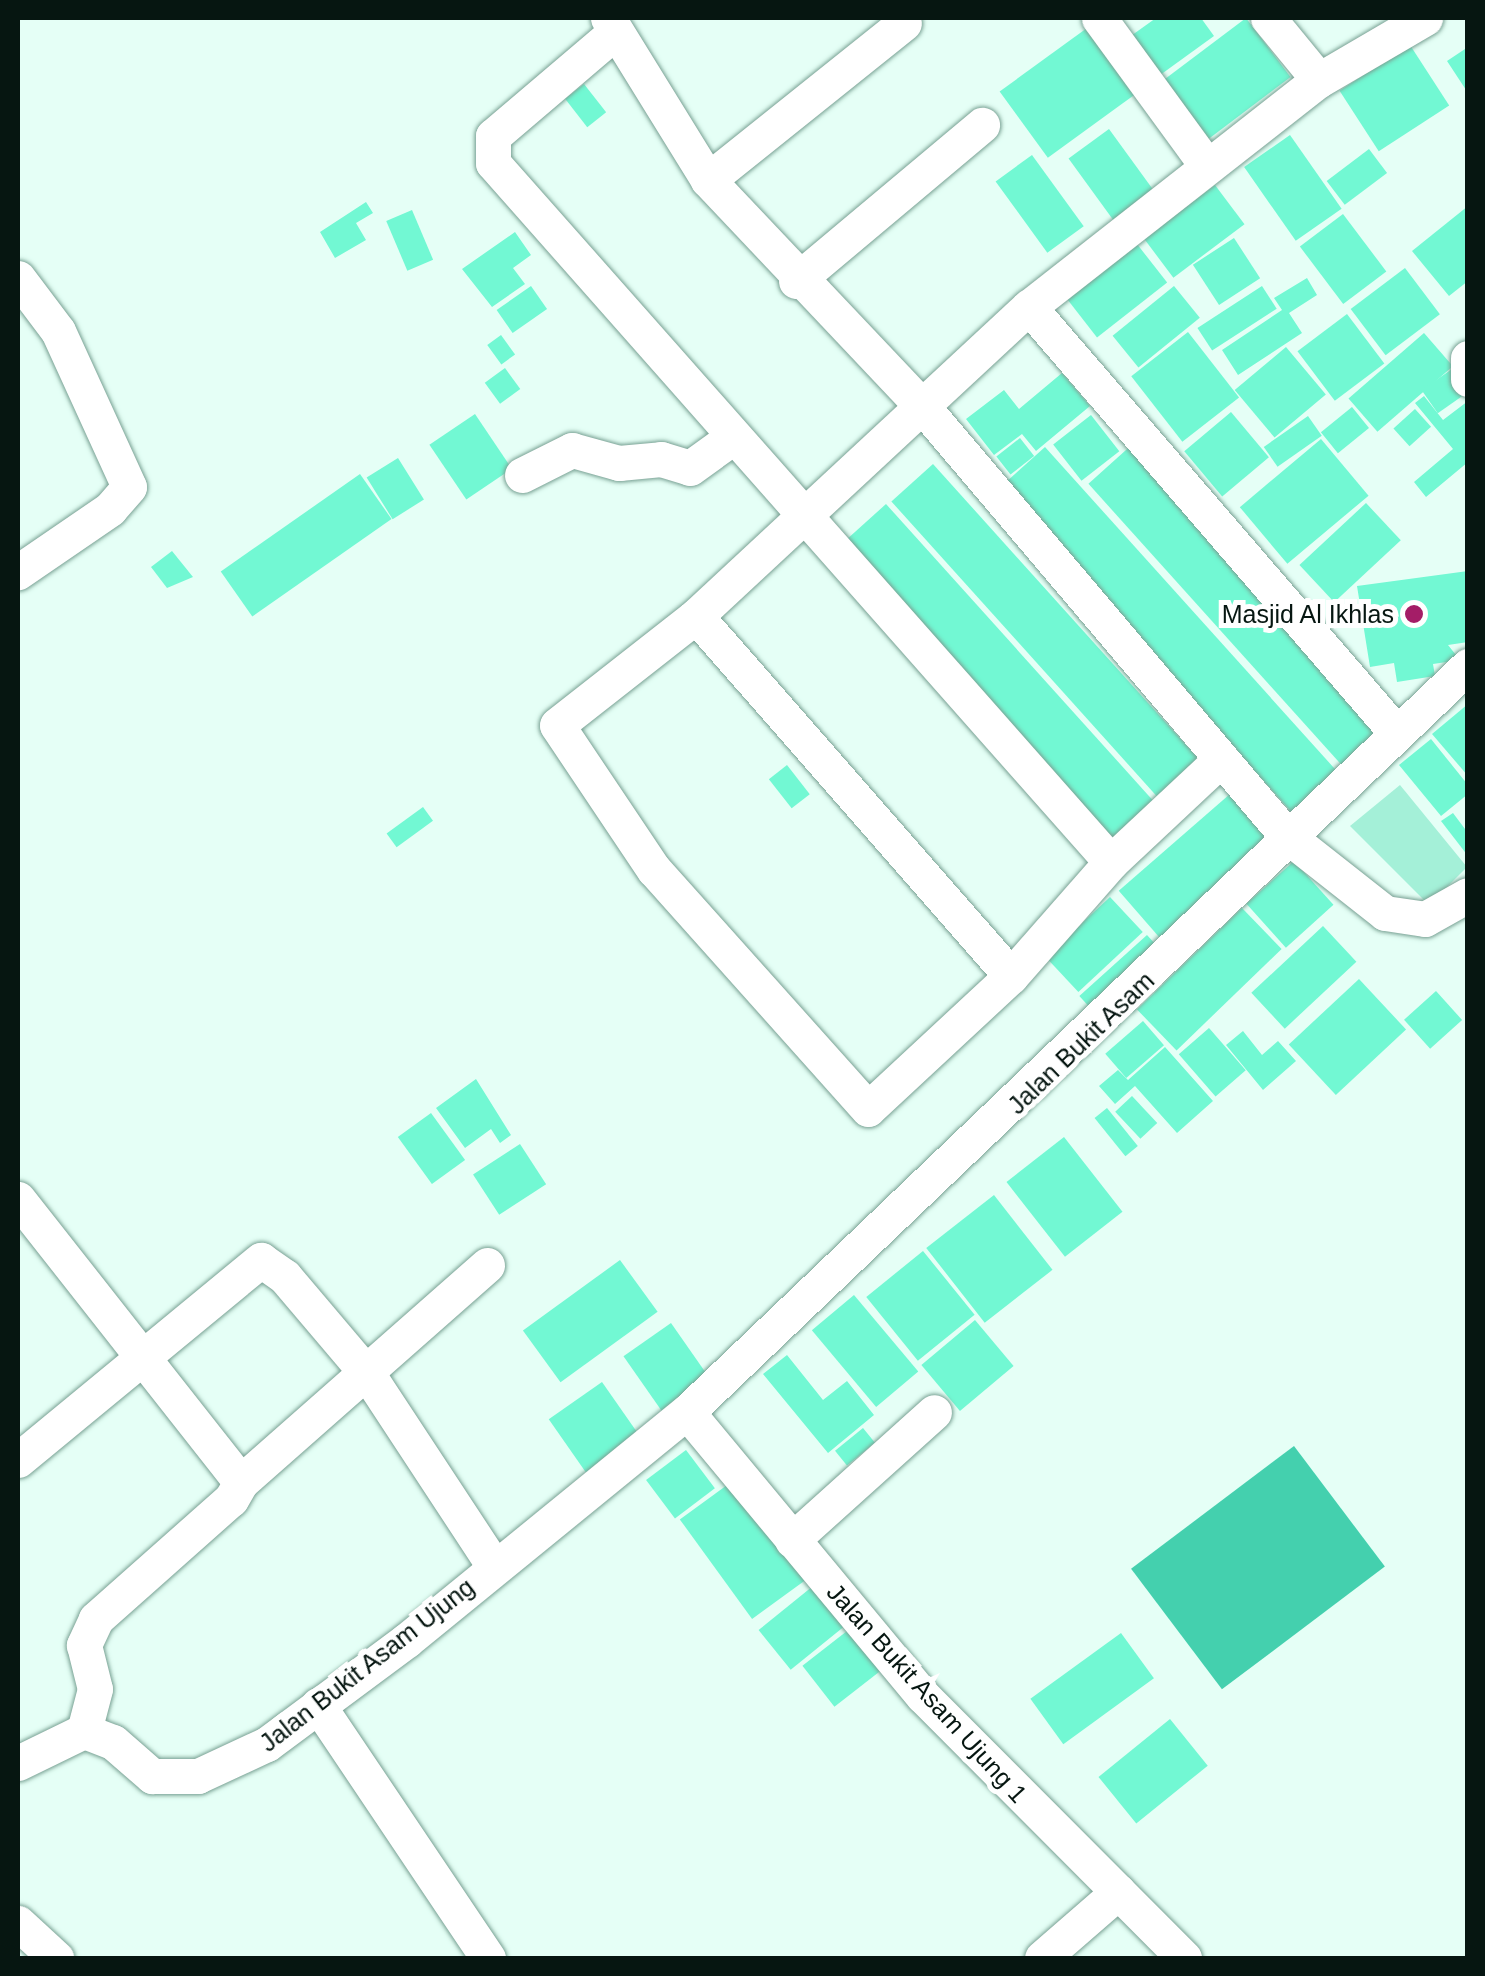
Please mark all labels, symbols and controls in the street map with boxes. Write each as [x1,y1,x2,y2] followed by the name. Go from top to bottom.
[1220,599,1394,629] place label: Masjid Al Ikhlas
[1403,603,1425,625] marker: Masjid Al Ikhlas
[1001,965,1161,1121] street label: Jalan Bukit Asam
[253,1571,481,1759] street label: Jalan Bukit Asam Ujung
[820,1577,1034,1809] street label: Jalan Bukit Asam Ujung 1

